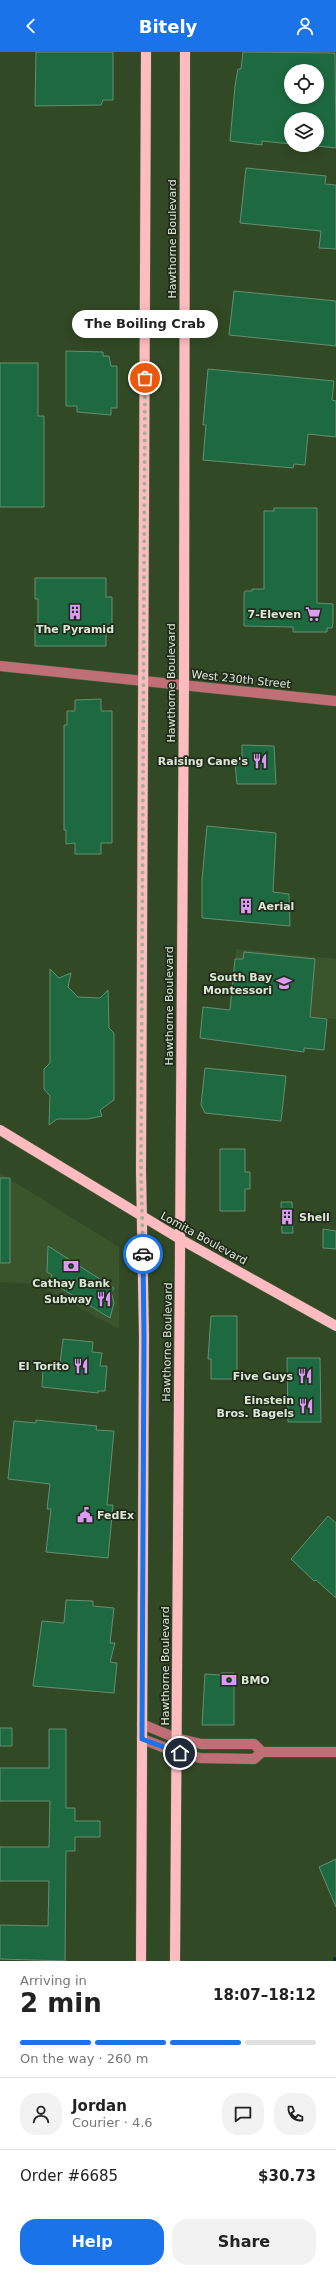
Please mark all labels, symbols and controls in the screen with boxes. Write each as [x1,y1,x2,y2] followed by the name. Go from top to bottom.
[20,15,42,37] icon: back
[294,15,316,37] icon: person
[139,16,197,37] text: Bitely
[284,64,324,152] map controls
[284,64,324,104] button: locate
[284,112,324,152] button: layers
[166,179,179,299] street label: Hawthorne Boulevard
[72,310,218,338] callout: The Boiling Crab
[85,316,205,331] text: The Boiling Crab
[128,361,162,395] pin
[134,367,156,389] icon: bag
[66,603,84,621] building icon: The Pyramid
[304,605,322,623] supermarket icon: 7-Eleven
[248,608,301,621] place label: 7-Eleven
[36,623,114,636] place label: The Pyramid
[165,623,178,743] street label: Hawthorne Boulevard
[191,668,292,691] street label: West 230th Street
[251,752,269,770] restaurant icon: Raising Cane's
[158,755,248,768] place label: Raising Cane's
[237,897,255,915] building icon: Aerial
[258,900,294,913] place label: Aerial
[163,946,176,1066] street label: Hawthorne Boulevard
[203,971,272,997] place label: South Bay Montessori
[275,974,293,992] school or university icon: South Bay Montessori
[278,1208,296,1226] building icon: Shell
[158,1209,249,1268] street label: Lomita Boulevard
[299,1211,330,1224] place label: Shell
[123,1234,163,1274] courier
[132,1243,154,1265] icon: car
[62,1257,80,1275] bank icon: Cathay Bank
[32,1277,110,1290] place label: Cathay Bank
[160,1282,175,1402] street label: Hawthorne Boulevard
[95,1290,113,1308] restaurant icon: Subway
[44,1293,92,1306] place label: Subway
[72,1357,90,1375] restaurant icon: El Torito
[18,1360,69,1373] place label: El Torito
[296,1367,314,1385] restaurant icon: Five Guys
[233,1370,293,1383] place label: Five Guys
[217,1394,294,1420] place label: Einstein Bros. Bagels
[297,1397,315,1415] restaurant icon: Einstein Bros. Bagels
[76,1506,94,1524] public building icon: FedEx
[97,1509,134,1522] place label: FedEx
[159,1606,172,1726] street label: Hawthorne Boulevard
[220,1671,238,1689] bank icon: BMO
[241,1674,270,1687] place label: BMO
[163,1736,197,1770] pin
[169,1742,191,1764] icon: home
[20,1973,87,1988] text: Arriving in
[213,1986,316,2004] text: 18:07–18:12
[20,1988,102,2018] text: 2 min
[20,2051,148,2066] text: On the way · 260 m
[20,2093,62,2135] button: person
[222,2093,264,2135] button: chat
[274,2093,316,2135] button: phone
[72,2097,127,2115] text: Jordan
[72,2115,153,2130] text: Courier · 4.6
[20,2167,118,2185] text: Order #6685
[258,2167,316,2185] text: $30.73
[20,2219,164,2265] button: Help
[172,2219,316,2265] button: Share

